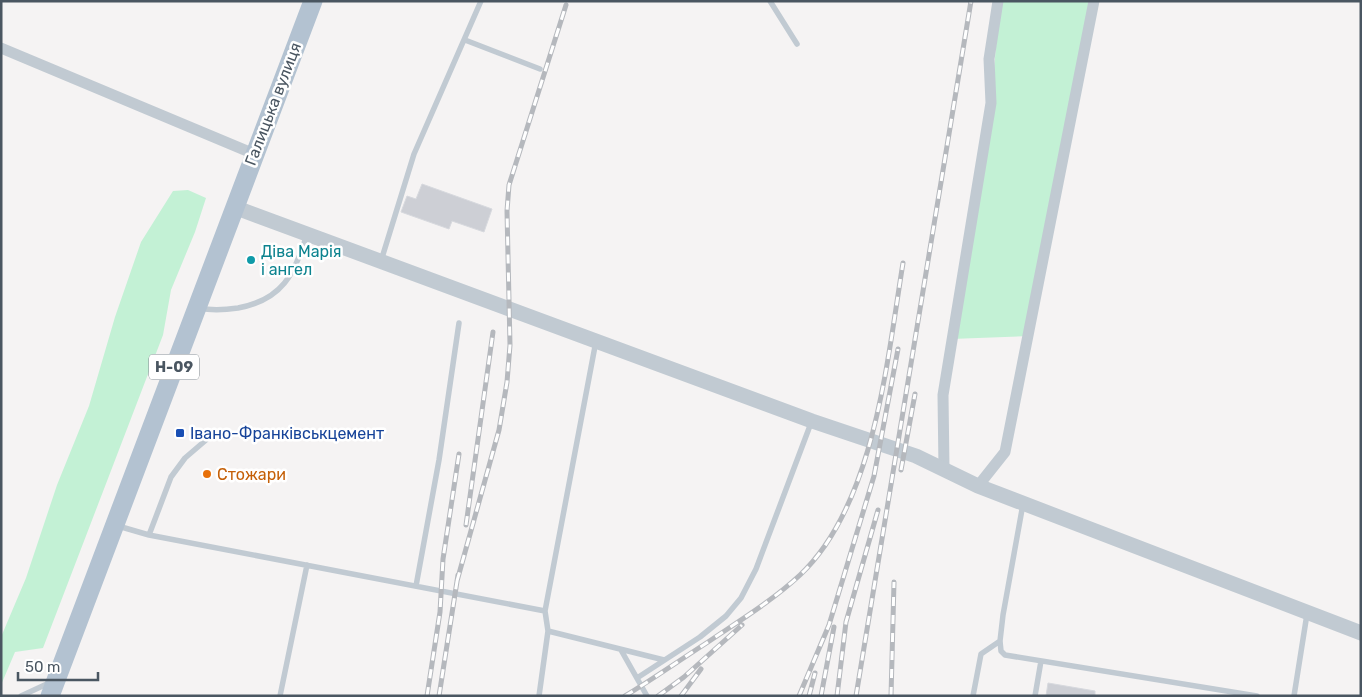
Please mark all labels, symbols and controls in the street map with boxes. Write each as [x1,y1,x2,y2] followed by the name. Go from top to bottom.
[241,40,305,168] street label: Галицька вулиця
[261,242,342,279] place label: Діва Марія і ангел
[245,254,257,266] marker: Діва Марія і ангел
[149,354,199,380] road number: Н-09
[190,424,384,443] place label: Івано-Франківськцемент
[174,427,186,439] marker: Івано-Франківськцемент
[217,465,286,484] place label: Стожари
[201,468,213,480] marker: Стожари
[18,650,98,682] scale bar
[25,658,60,676] text: 50 m

